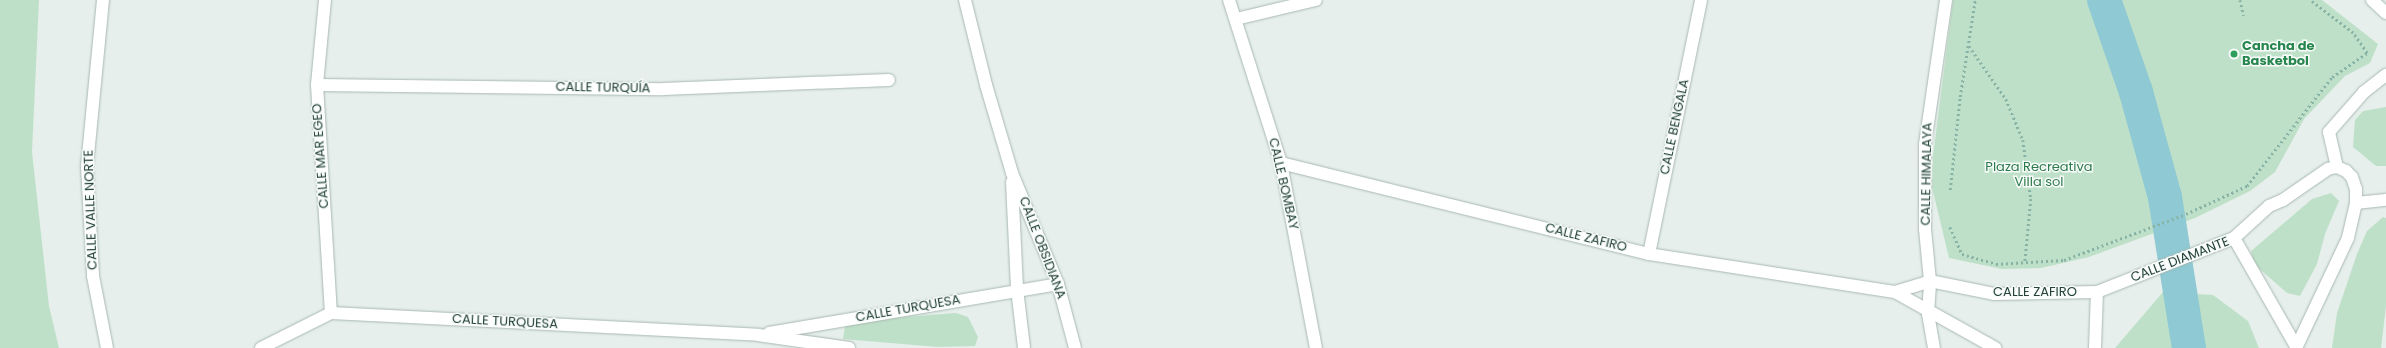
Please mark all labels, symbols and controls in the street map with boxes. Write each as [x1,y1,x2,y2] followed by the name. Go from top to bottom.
[2242,39,2315,70] place label: Cancha de Basketbol
[2229,49,2239,59] marker: Cancha de Basketbol
[1657,78,1693,176] street label: CALLE BENGALA
[555,79,651,97] street label: CALLE TURQUÍA
[310,103,332,209] street label: CALLE MAR EGEO
[1918,122,1936,226] street label: CALLE HIMALAYA
[1265,137,1301,231] street label: CALLE BOMBAY
[81,150,101,270] street label: CALLE VALLE NORTE
[1985,160,2093,191] park label: Plaza Recreativa Villa sol
[1015,195,1069,301] street label: CALLE OBSIDIANA
[1543,220,1629,256] street label: CALLE ZAFIRO
[2129,234,2231,286] street label: CALLE DIAMANTE
[1993,284,2077,300] street label: CALLE ZAFIRO
[854,292,962,326] street label: CALLE TURQUESA
[452,311,558,333] street label: CALLE TURQUESA

